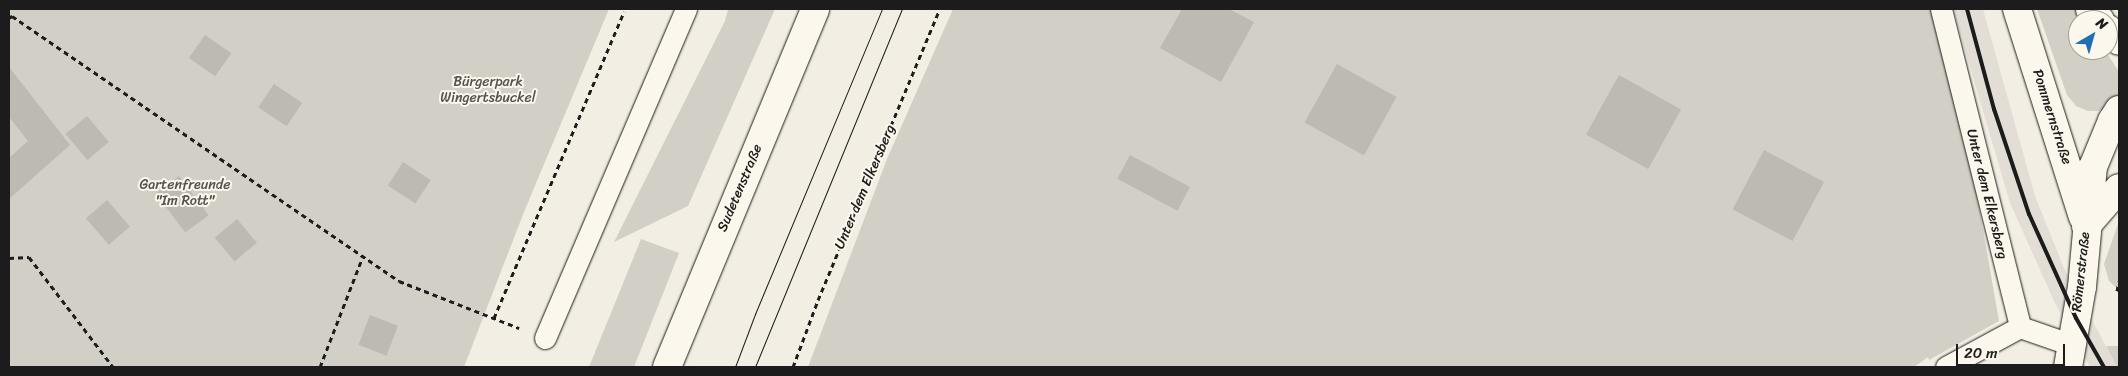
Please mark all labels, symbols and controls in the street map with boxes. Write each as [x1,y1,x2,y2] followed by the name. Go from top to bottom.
[2068,10,2118,60] north arrow
[2090,11,2113,36] text: N
[2029,67,2075,167] street label: Pommernstraße
[440,74,536,106] park label: Bürgerpark Wingertsbuckel
[831,122,899,252] street label: Unter dem Elkersberg
[1963,127,2011,261] street label: Unter dem Elkersberg
[714,142,766,234] street label: Sudetenstraße
[140,177,230,210] park label: Gartenfreunde "Im Rott"
[2068,231,2094,313] street label: Römerstraße
[1958,334,2067,366] scale bar
[1964,340,1998,366] text: 20 m

